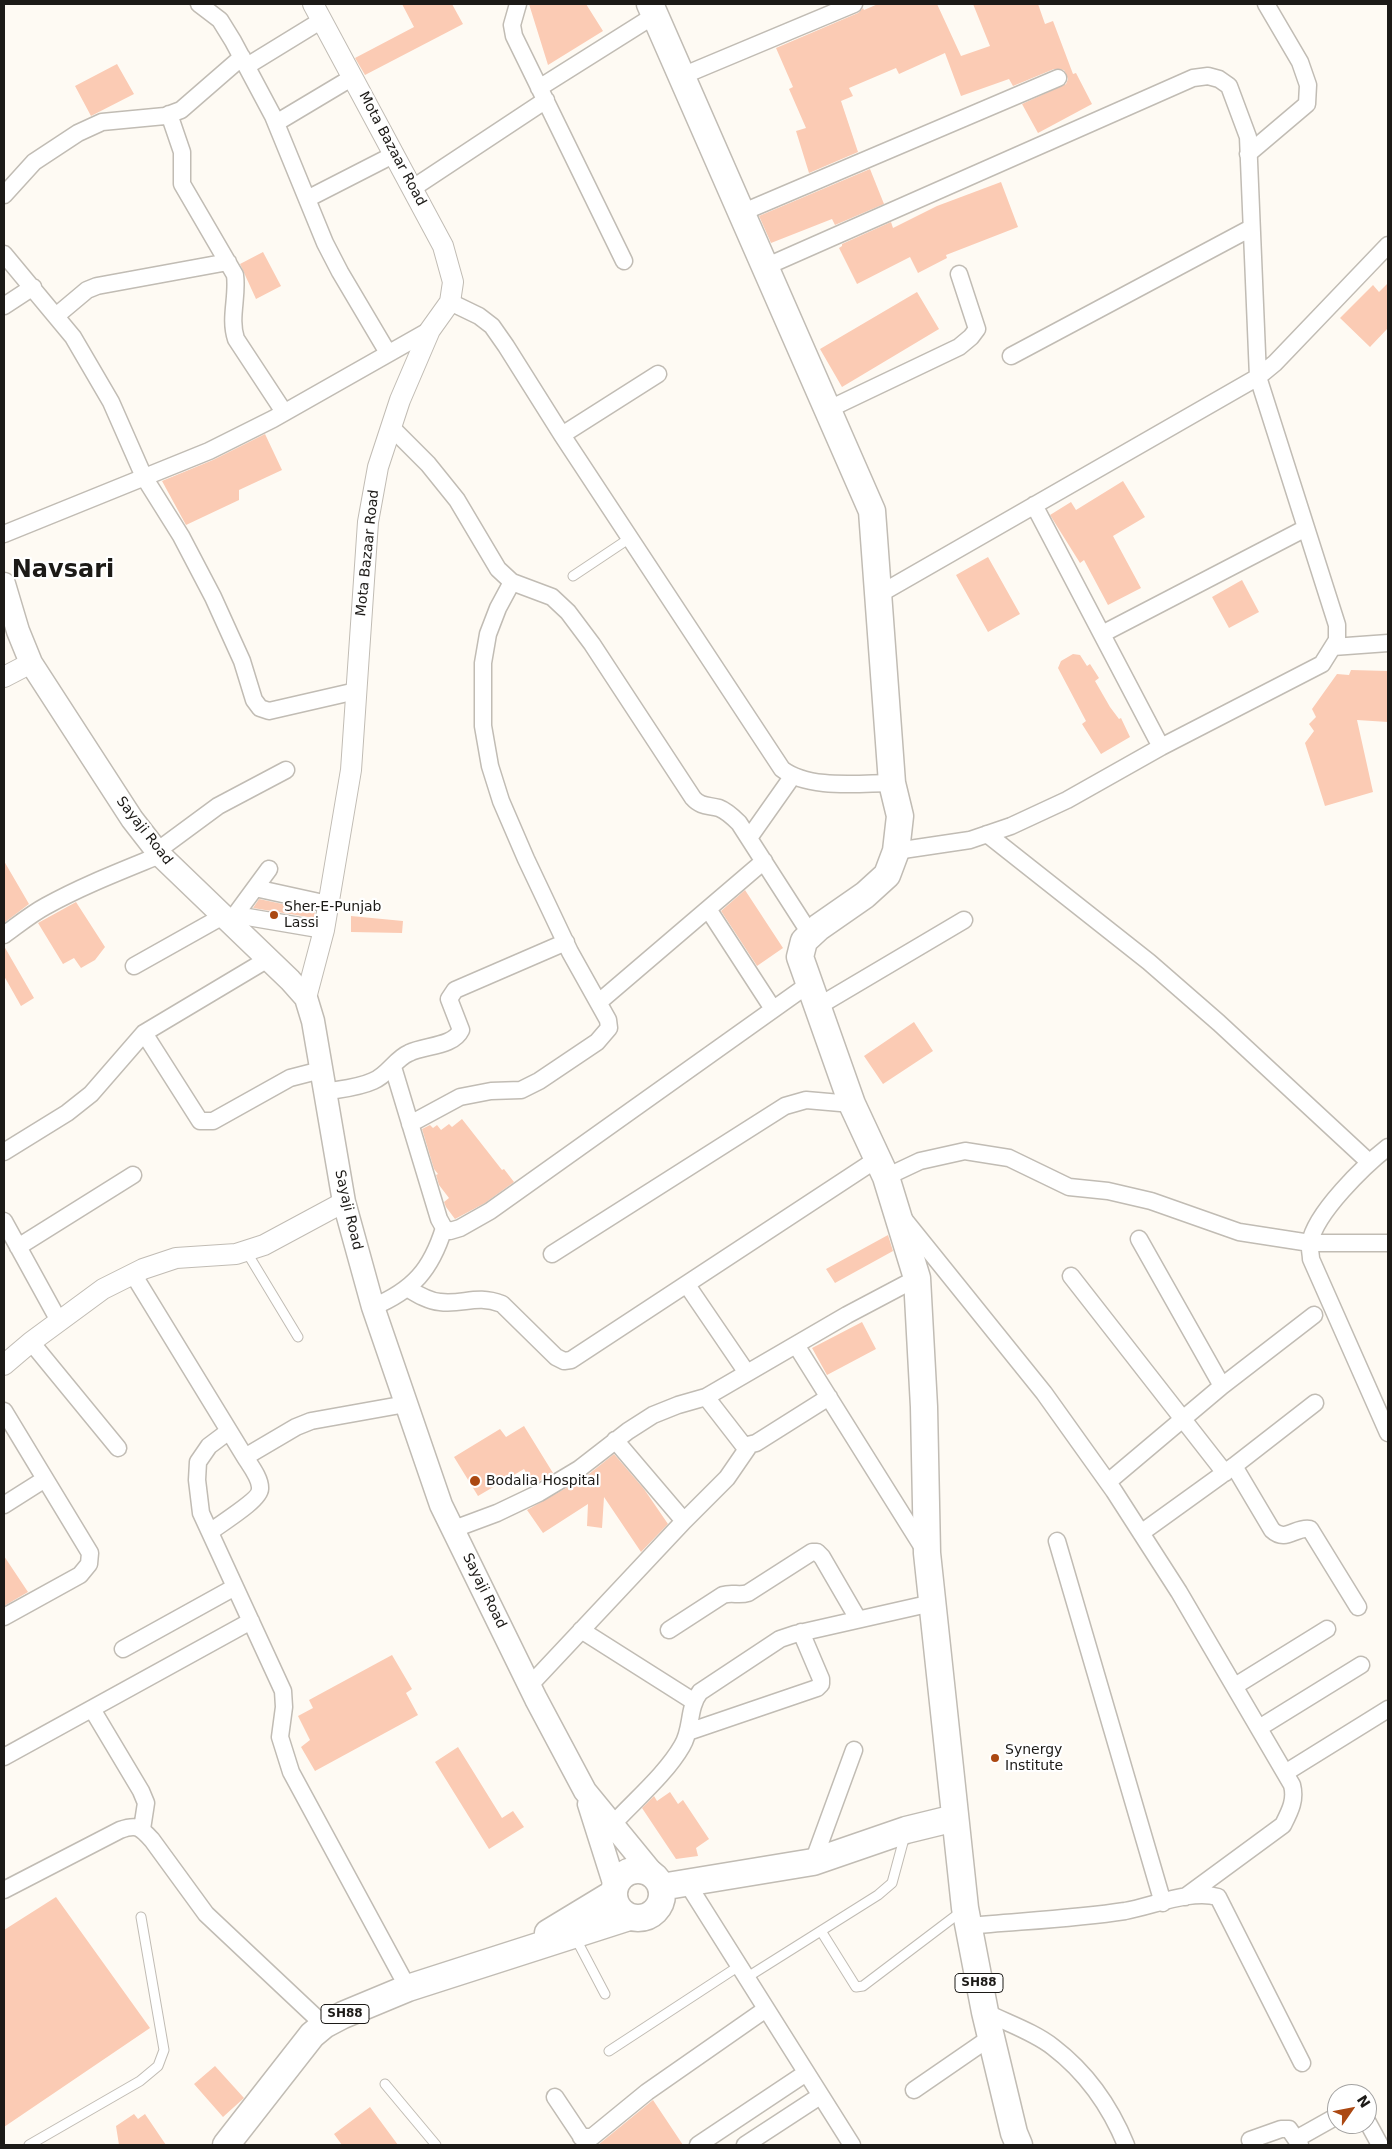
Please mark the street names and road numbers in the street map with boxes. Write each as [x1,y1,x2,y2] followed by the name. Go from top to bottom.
[355,89,429,209] street label: Mota Bazaar Road
[353,489,383,617] street label: Mota Bazaar Road
[112,794,176,868] street label: Sayaji Road
[331,1168,365,1252] street label: Sayaji Road
[459,1551,509,1631] street label: Sayaji Road
[955,1974,1003,1992] road number: SH88
[321,2005,369,2024] road number: SH88

